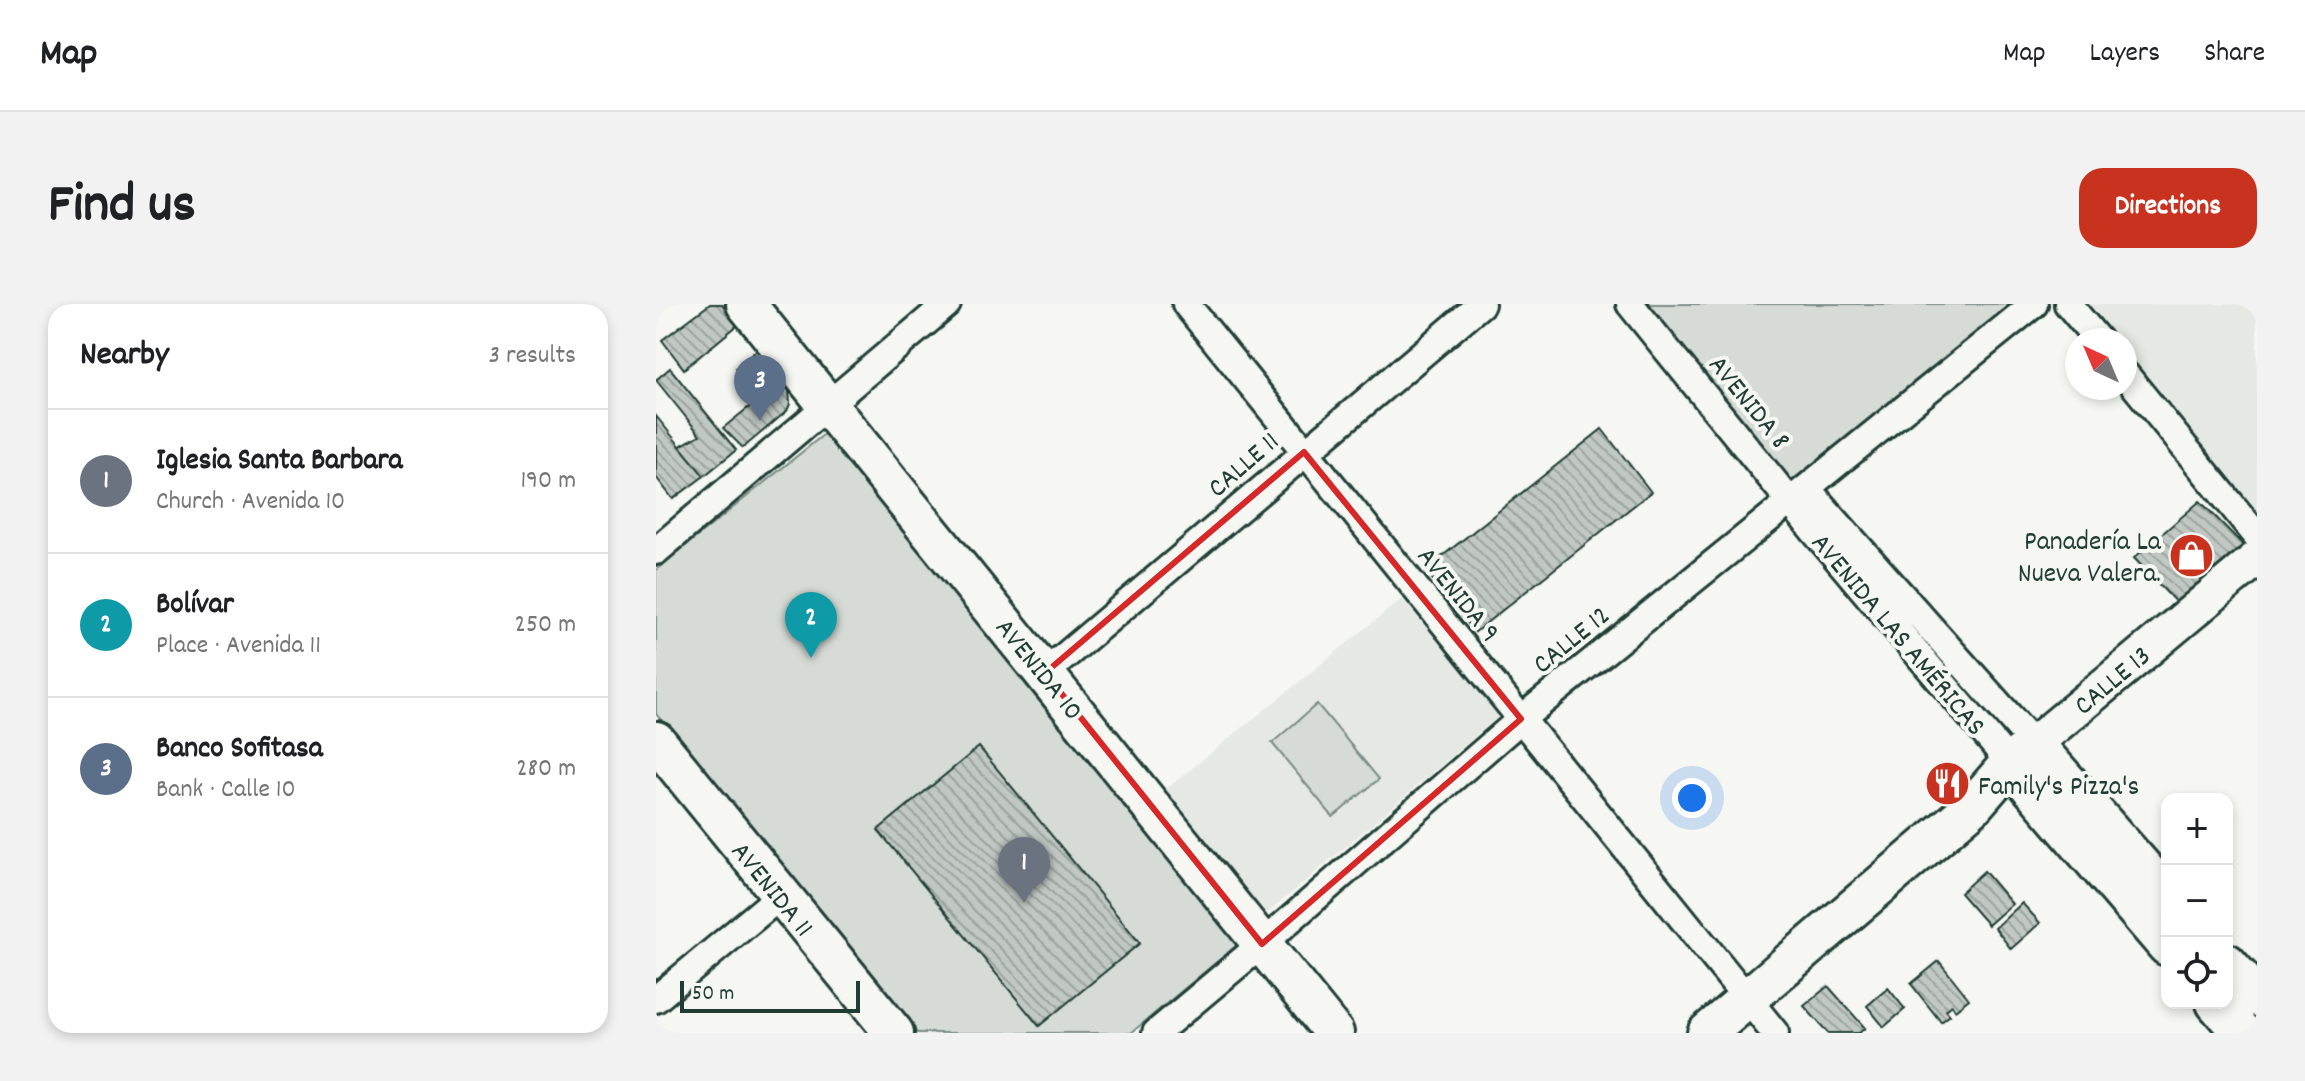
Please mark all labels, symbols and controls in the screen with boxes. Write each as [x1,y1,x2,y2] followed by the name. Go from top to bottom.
[40,28,98,83] text: Map
[2003,35,2046,75] text: Map
[2090,35,2160,75] text: Layers
[2204,35,2265,75] text: Share
[48,168,196,248] text: Find us
[2079,168,2257,248] button: Directions
[2065,328,2137,400] north arrow
[80,332,169,381] text: Nearby
[489,338,576,375] text: 3 results
[1697,348,1798,460] street label: AVENIDA 8
[734,355,786,421] pin: 3
[1201,424,1290,509] street label: CALLE 11
[156,441,403,484] text: Iglesia Santa Barbara
[103,463,109,500] text: 1
[520,463,576,500] text: 190 m
[156,484,345,521] text: Church · Avenida 10
[2018,524,2162,596] place label: Panadería La Nueva Valera.
[1799,526,1993,746] street label: AVENIDA LAS AMÉRICAS
[2168,531,2216,579] shop icon: Panadería La Nueva Valera.
[1405,540,1507,653] street label: AVENIDA 9
[156,585,234,628] text: Bolívar
[785,592,837,658] pin: 2
[1526,598,1621,686] street label: CALLE 12
[100,607,112,644] text: 2
[515,607,576,644] text: 250 m
[983,611,1091,731] street label: AVENIDA 10
[156,628,321,665] text: Place · Avenida 11
[2067,639,2161,727] street label: CALLE 13
[156,729,323,772] text: Banco Sofitasa
[100,751,112,788] text: 3
[516,751,576,788] text: 280 m
[1923,760,1971,808] restaurant icon: Family's Pizza's
[1978,769,2139,809] place label: Family's Pizza's
[156,772,296,809] text: Bank · Calle 10
[1672,778,1712,818] your location
[2161,793,2233,1009] map controls
[2161,793,2233,865] button: +
[719,835,821,947] street label: AVENIDA 11
[998,837,1050,903] pin: 1
[2161,865,2233,937] button: −
[2161,937,2233,1009] button: locate
[680,977,860,1013] scale bar
[692,979,734,1010] text: 50 m

